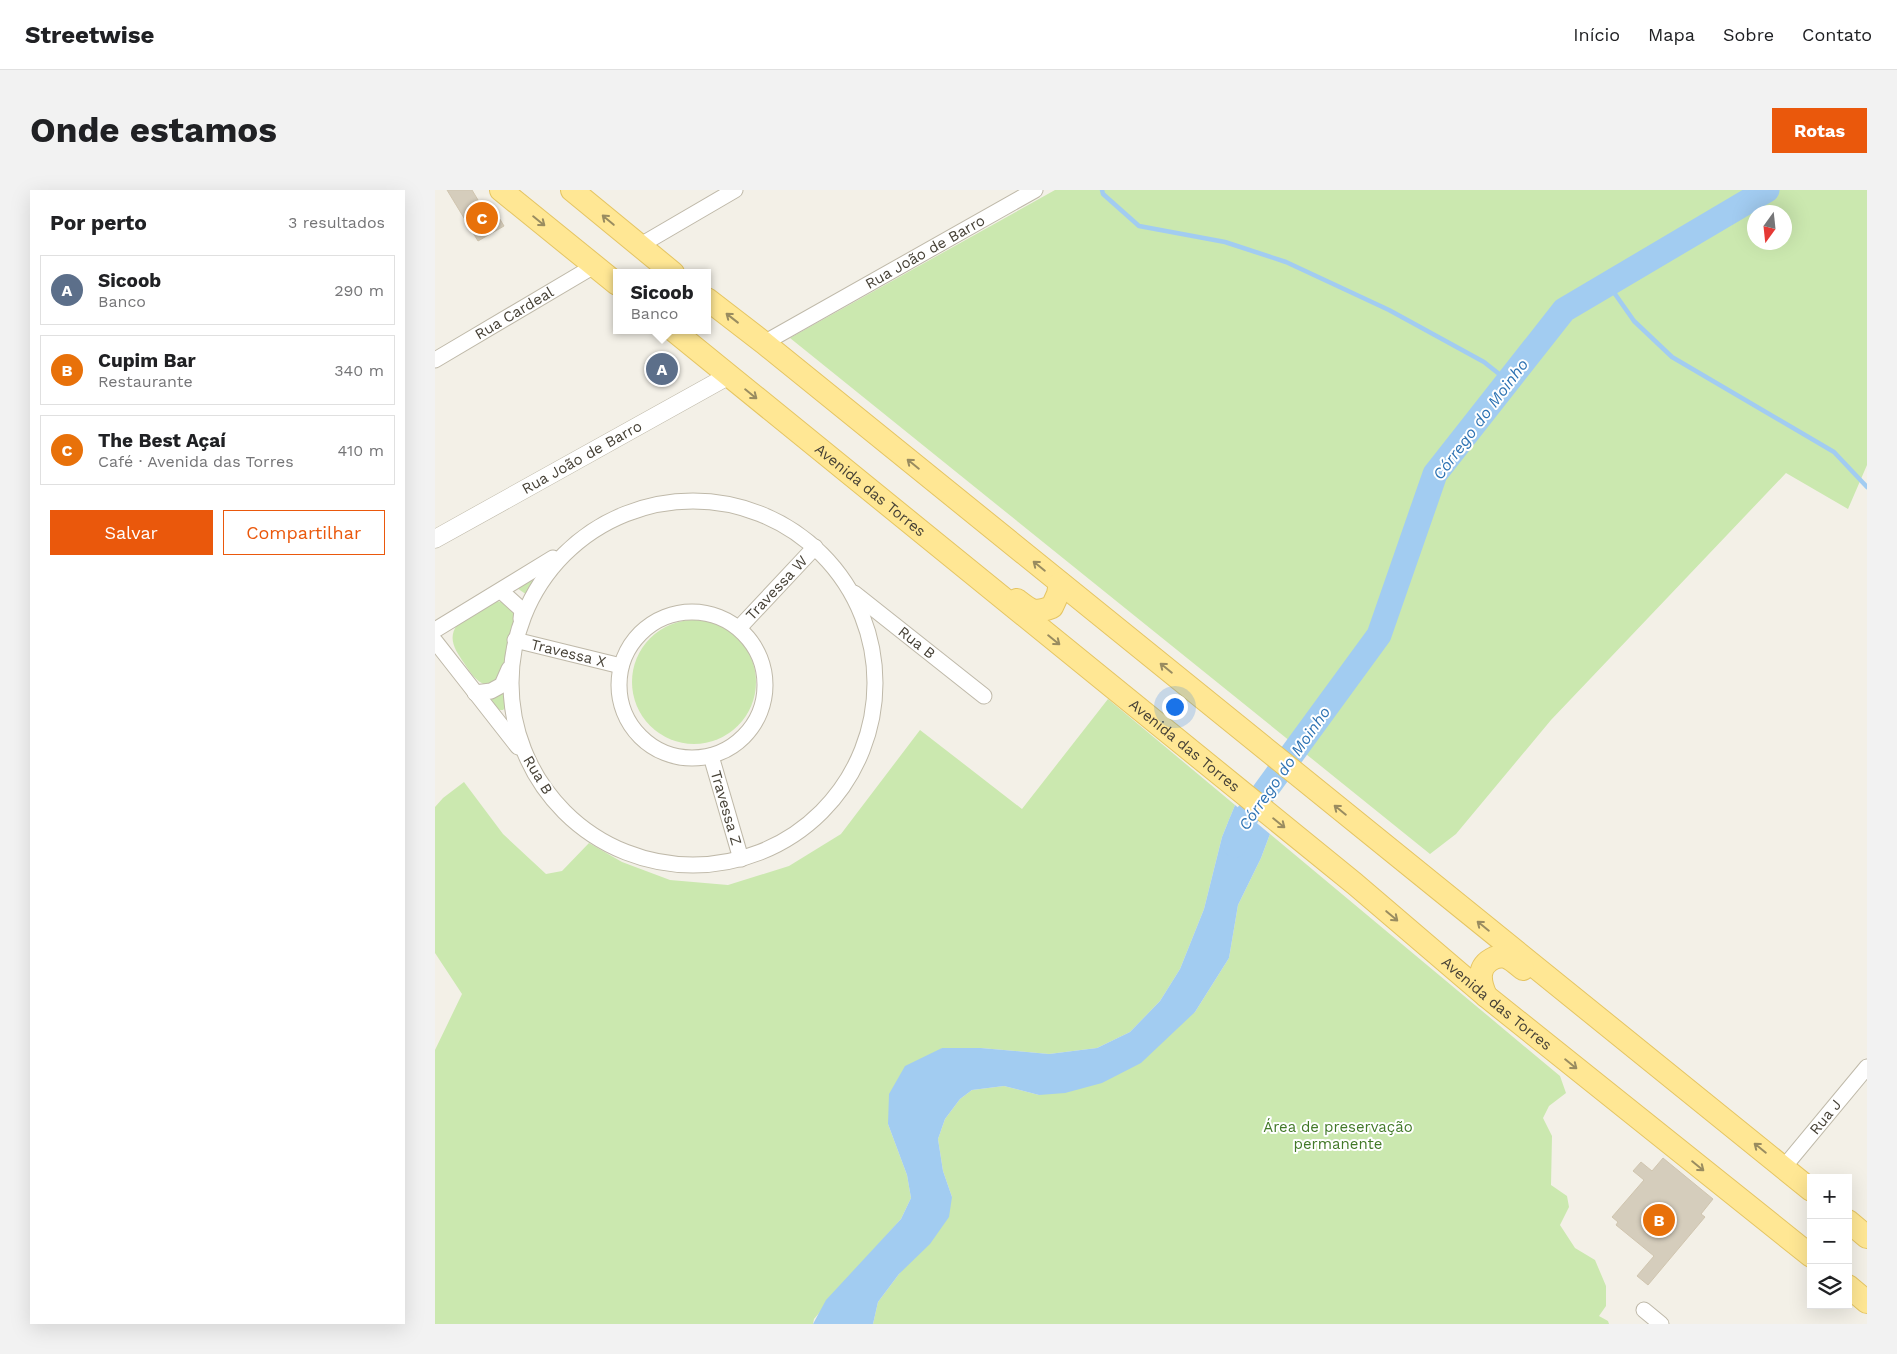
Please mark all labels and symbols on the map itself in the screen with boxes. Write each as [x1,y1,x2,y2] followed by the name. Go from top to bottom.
[466,199,498,237] pin: C
[1747,205,1792,250] north arrow
[862,211,988,293] street label: Rua João de Barro
[532,215,545,226] one-way arrow
[602,215,615,226] one-way arrow
[472,283,557,343] street label: Rua Cardeal
[725,313,739,323] one-way arrow
[646,350,678,388] pin: A
[1429,355,1532,484] water label: Córrego do Moinho
[744,389,757,400] one-way arrow
[519,417,645,498] street label: Rua João de Barro
[811,440,929,541] street label: Avenida das Torres
[907,458,920,469] one-way arrow
[742,552,811,624] street label: Travessa W
[1033,561,1046,572] one-way arrow
[895,623,939,663] street label: Rua B
[1047,634,1060,645] one-way arrow
[529,635,608,671] street label: Travessa X
[1160,663,1173,674] one-way arrow
[1162,694,1188,720] your location
[1126,695,1244,796] street label: Avenida das Torres
[1235,703,1334,834] water label: Córrego do Moinho
[519,752,557,798] street label: Rua B
[707,768,746,847] street label: Travessa Z
[1334,804,1347,815] one-way arrow
[1272,818,1285,829] one-way arrow
[1386,910,1399,922] one-way arrow
[1476,920,1489,931] one-way arrow
[1438,953,1555,1054] street label: Avenida das Torres
[1565,1059,1578,1070] one-way arrow
[1806,1096,1845,1138] street label: Rua J
[1263,1118,1413,1153] park label: Área de preservação permanente
[1753,1142,1766,1153] one-way arrow
[1691,1160,1704,1171] one-way arrow
[1643,1201,1675,1239] pin: B

